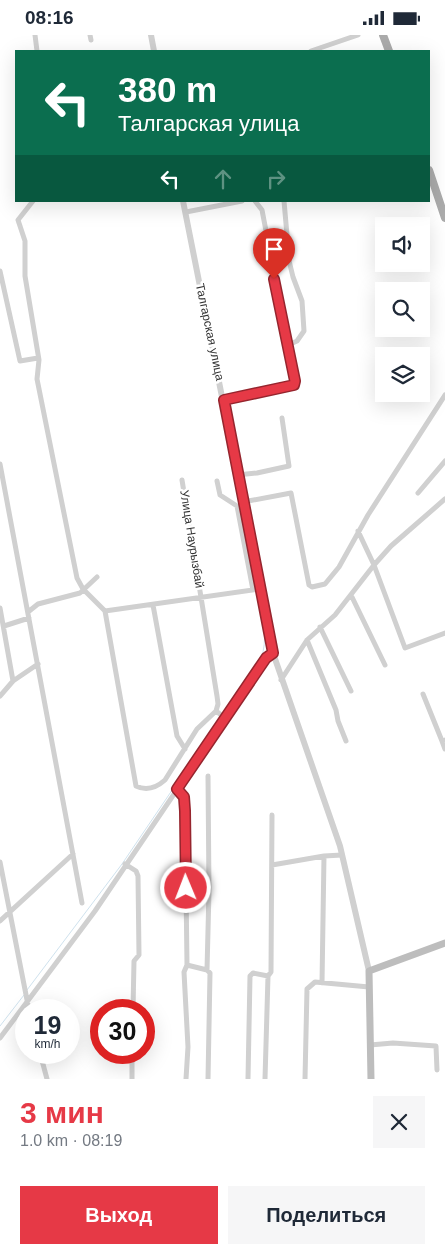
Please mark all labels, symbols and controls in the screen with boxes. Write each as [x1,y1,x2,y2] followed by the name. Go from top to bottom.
[25,7,74,28] text: 08:16
[35,70,100,135] icon: left
[118,70,217,109] text: 380 m
[118,111,299,136] text: Талгарская улица
[156,165,184,193] icon: left
[209,165,237,193] icon: ahead
[262,165,290,193] icon: right
[375,217,430,402] map controls
[375,217,430,272] button: sound
[253,228,295,279] pin
[260,235,288,263] icon: arrive
[193,282,227,382] street label: Талгарская улица
[375,282,430,337] button: search
[375,347,430,402] button: layers
[177,489,207,589] street label: Улица Наурызбай
[159,861,211,913] position arrow
[90,999,155,1064] speed limit sign: 30
[34,1011,61,1039] text: 19
[34,1037,61,1051] text: km/h
[20,1096,104,1129] text: 3 мин
[373,1096,425,1148] button: close
[20,1132,122,1149] text: 1.0 km · 08:19
[20,1186,218,1244] button: Выход
[228,1186,425,1244] button: Поделиться

